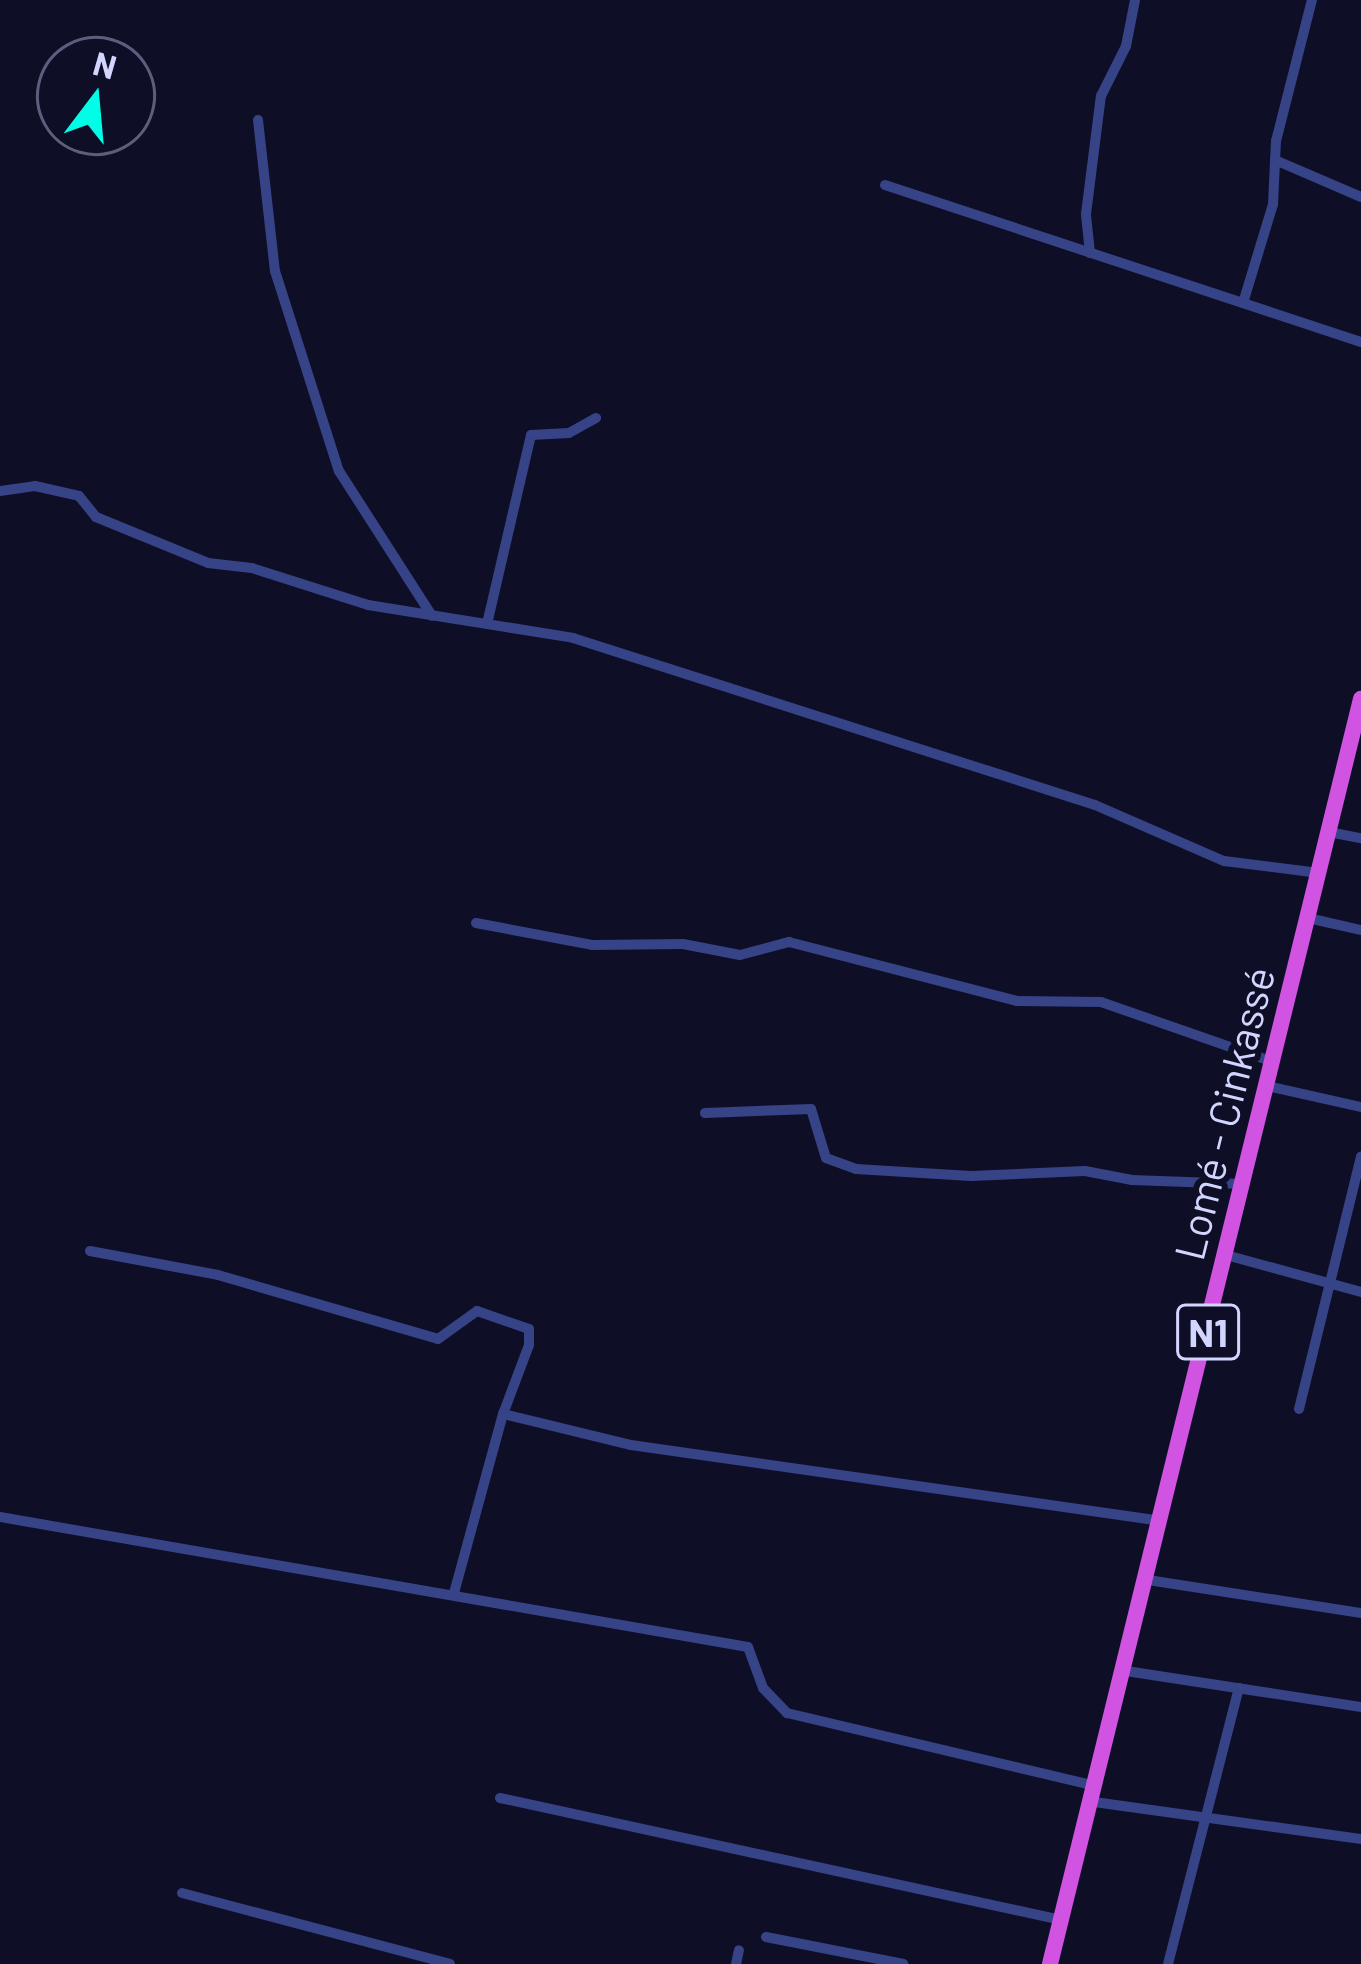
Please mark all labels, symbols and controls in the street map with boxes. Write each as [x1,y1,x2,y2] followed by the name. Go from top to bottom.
[36,36,156,156] north arrow
[89,42,121,87] text: N
[1162,961,1284,1265] street label: Lomé - Cinkassé
[1175,1299,1241,1365] road number: N1

